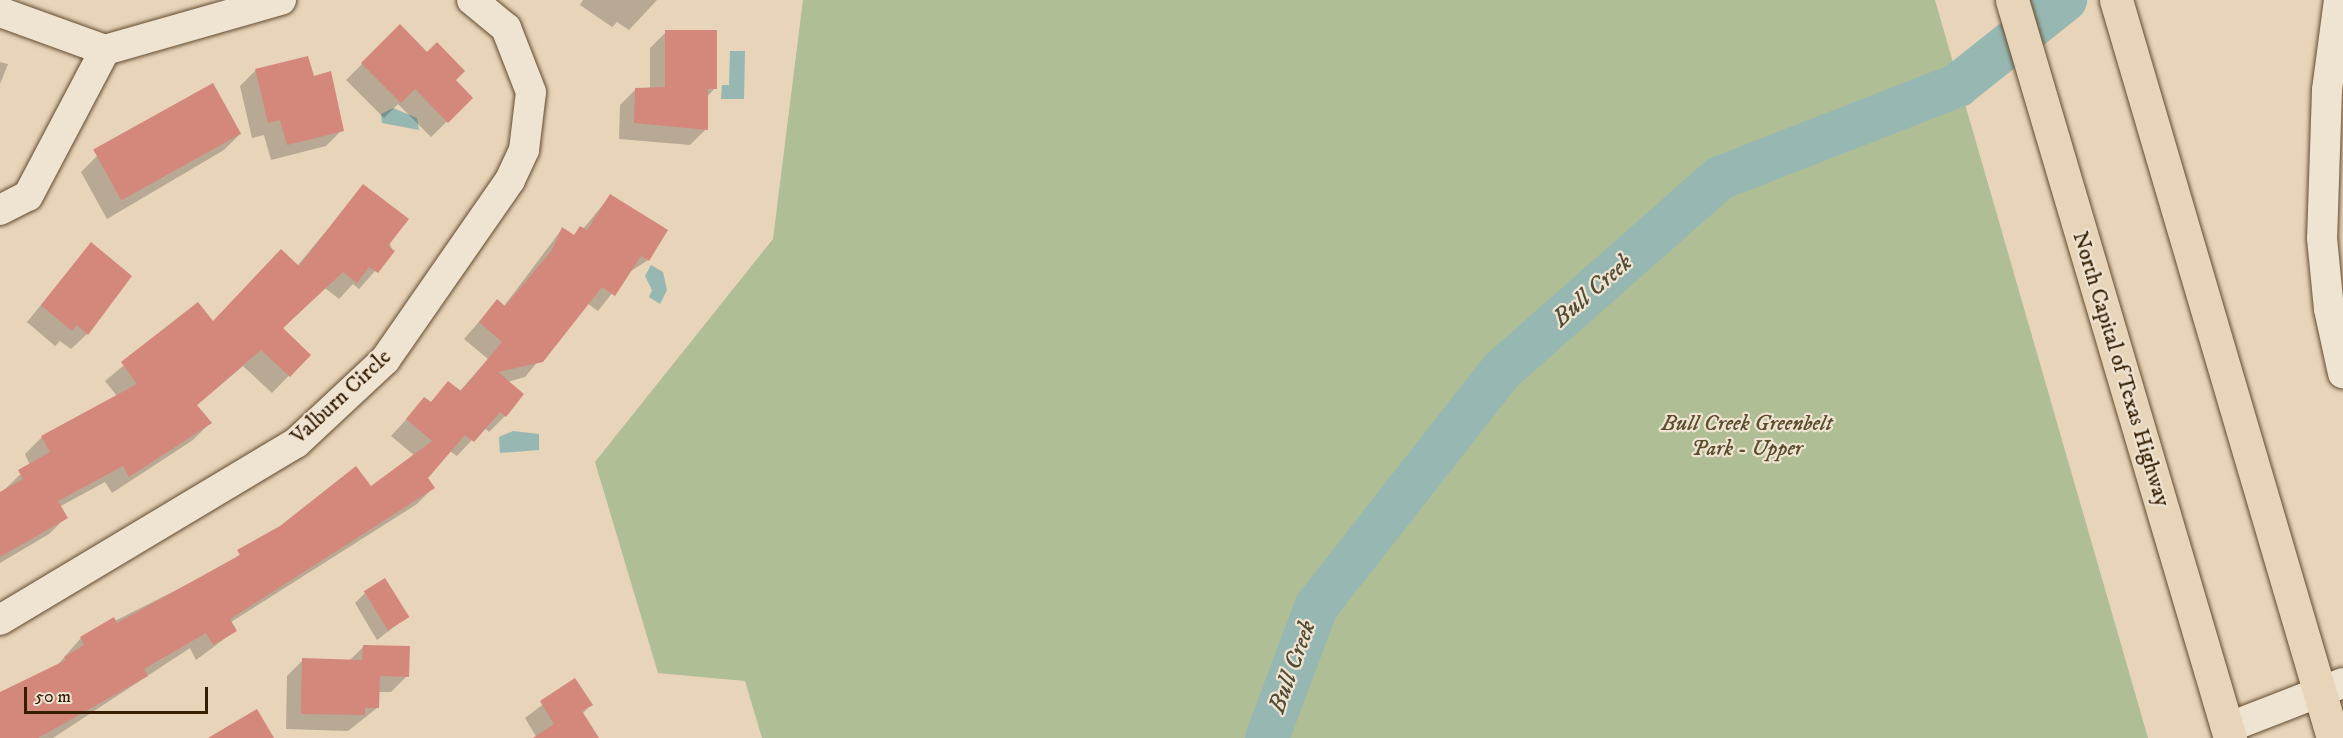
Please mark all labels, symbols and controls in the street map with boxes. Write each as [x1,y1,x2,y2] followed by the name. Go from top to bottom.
[2067,228,2175,510] street label: North Capital of Texas Highway
[1547,249,1639,333] water label: Bull Creek
[285,344,397,450] street label: Valburn Circle
[1662,410,1832,462] park label: Bull Creek Greenbelt Park - Upper
[1263,617,1323,717] water label: Bull Creek
[27,675,212,713] scale bar
[35,686,71,708] text: 50 m

